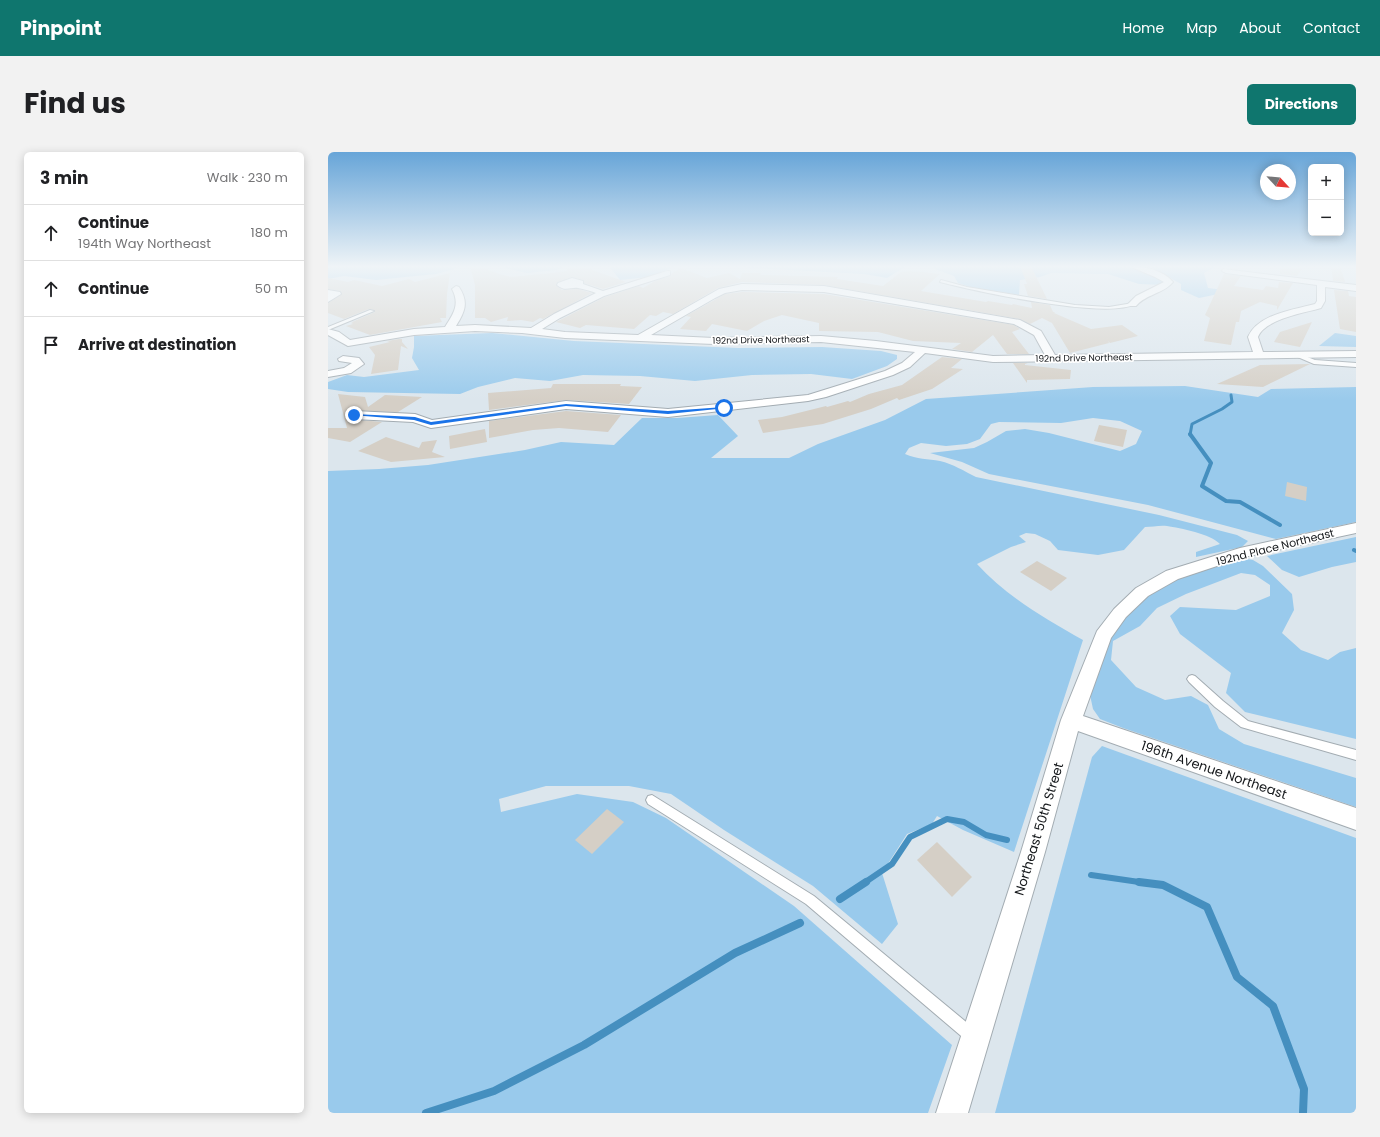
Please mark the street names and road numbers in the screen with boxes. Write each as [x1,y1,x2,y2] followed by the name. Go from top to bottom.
[712,333,810,347] street label: 192nd Drive Northeast
[1035,351,1133,365] street label: 192nd Drive Northeast
[1214,525,1336,569] street label: 192nd Place Northeast
[1139,736,1290,804] street label: 196th Avenue Northeast
[1010,760,1068,898] street label: Northeast 50th Street

